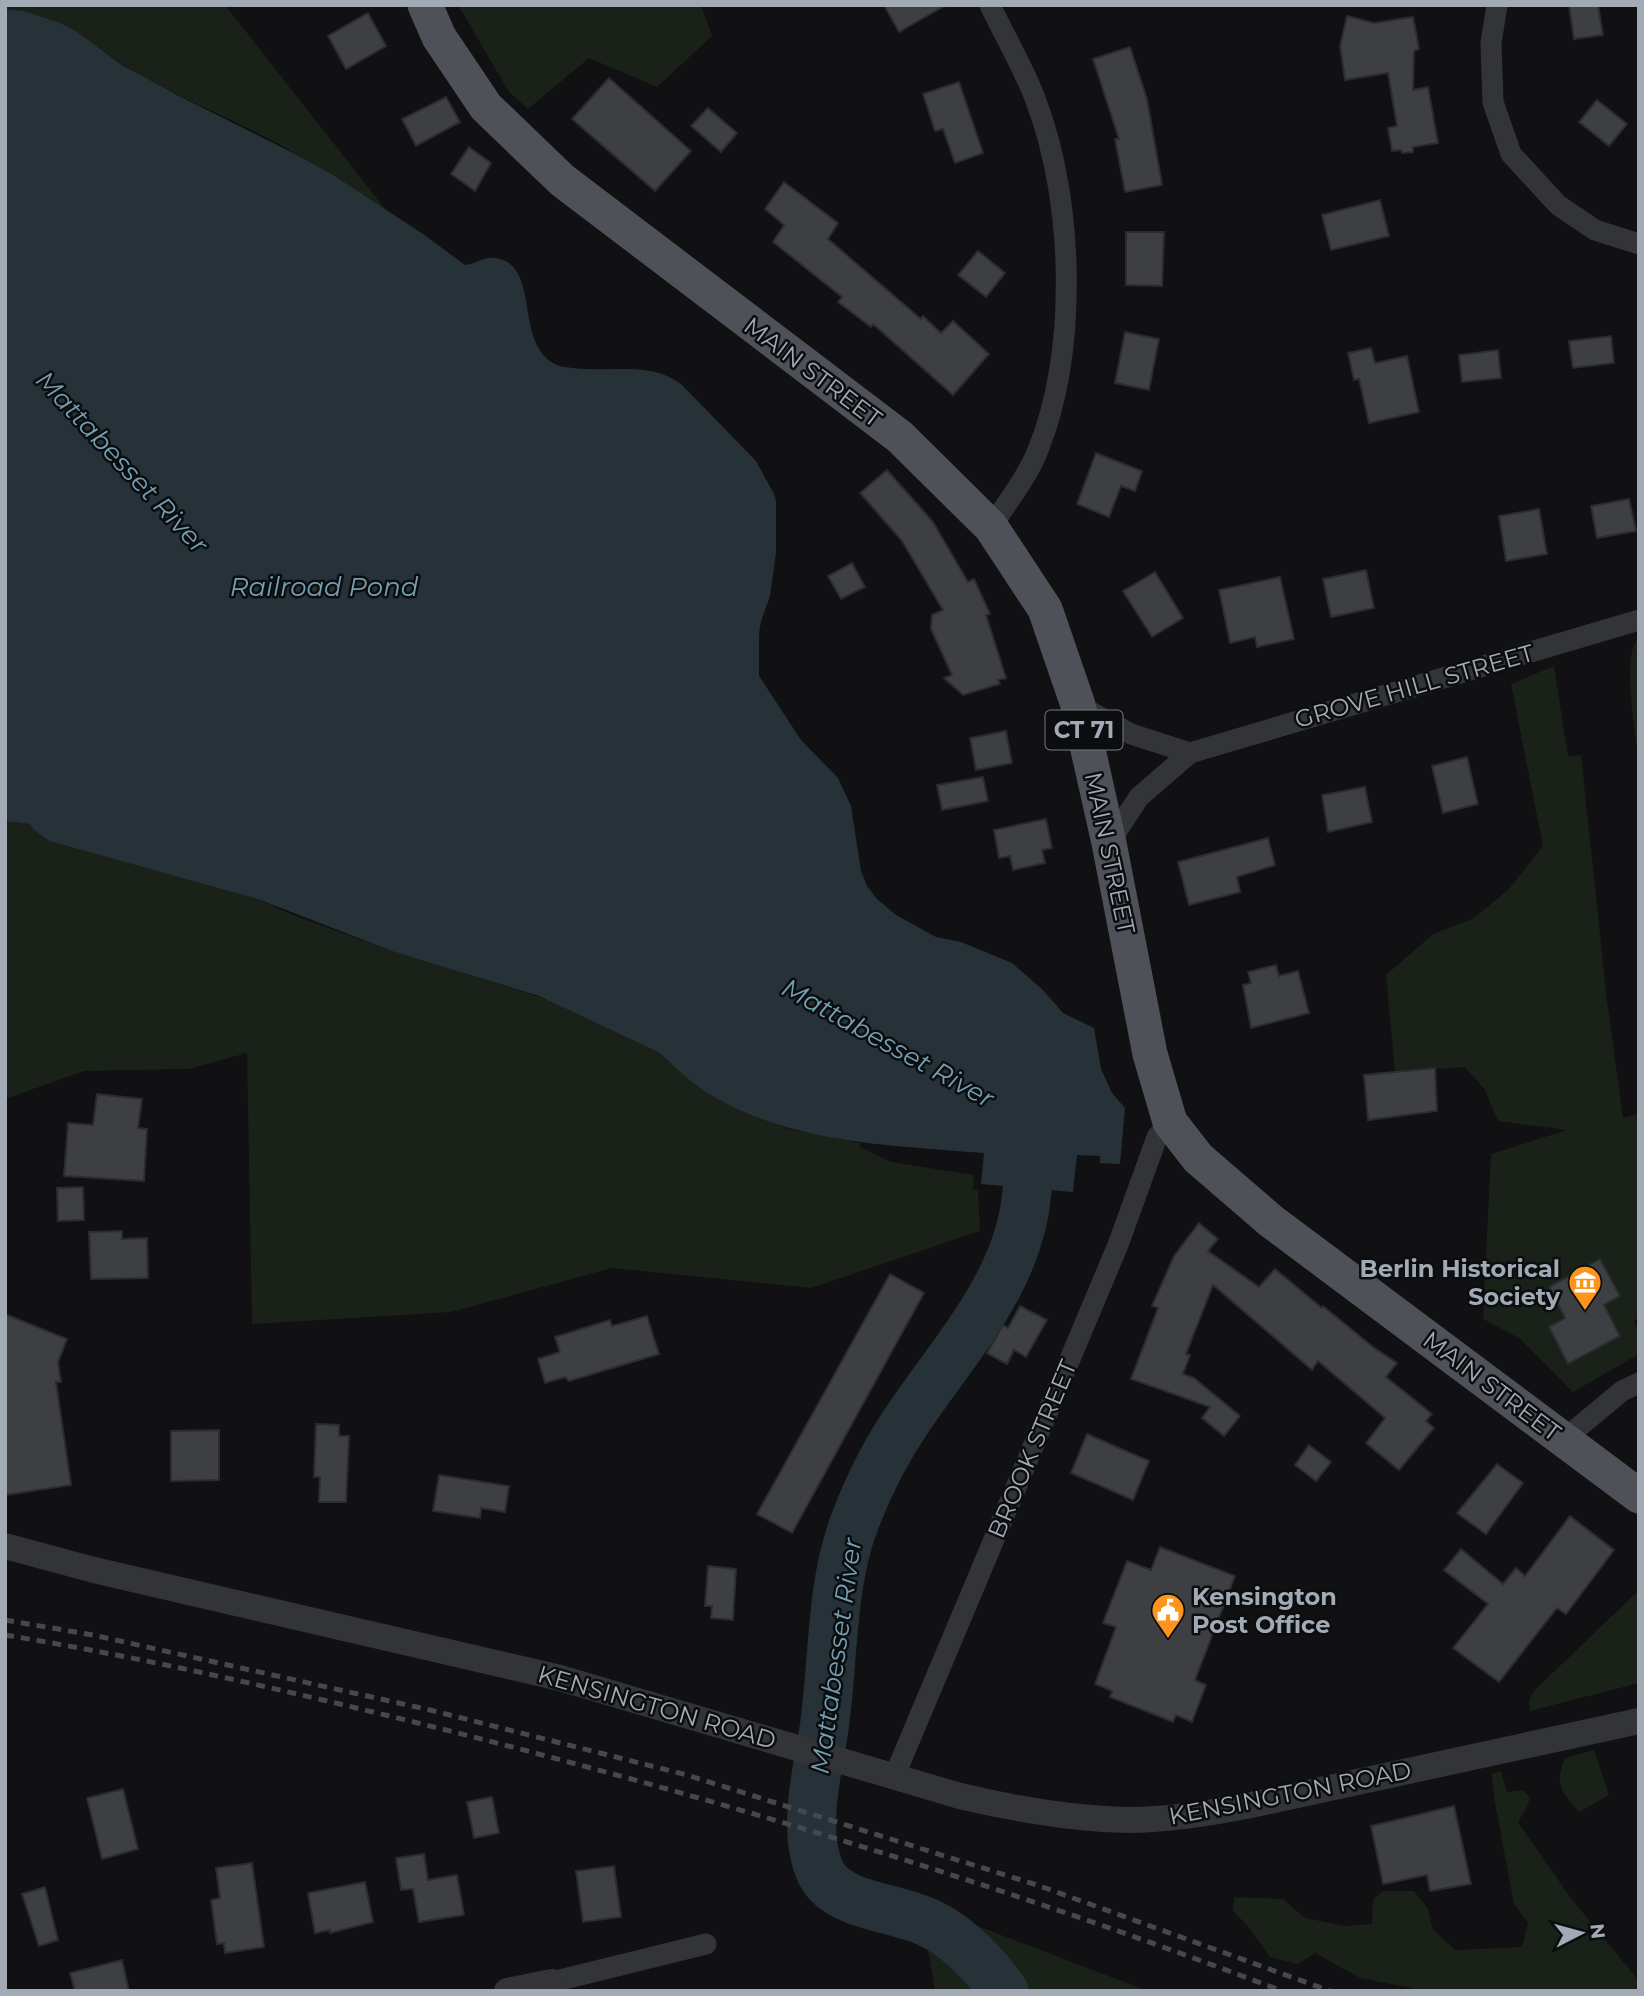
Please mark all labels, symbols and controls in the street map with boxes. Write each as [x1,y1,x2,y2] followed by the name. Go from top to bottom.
[738,311,888,433] street label: MAIN STREET
[29,364,215,560] water label: Mattabesset River
[230,571,419,603] water label: Railroad Pond
[1291,638,1537,734] street label: GROVE HILL STREET
[1046,710,1122,750] road number: CT 71
[1079,769,1141,937] street label: MAIN STREET
[776,971,1000,1115] water label: Mattabesset River
[1360,1254,1561,1311] place label: Berlin Historical Society
[1566,1263,1604,1312] museum icon: Berlin Historical Society
[1417,1325,1567,1447] street label: MAIN STREET
[981,1355,1083,1542] street label: BROOK STREET
[804,1535,868,1776] water label: Mattabesset River
[1192,1582,1337,1639] place label: Kensington Post Office
[1149,1591,1187,1640] public building icon: Kensington Post Office
[535,1659,779,1755] street label: KENSINGTON ROAD
[1166,1755,1414,1831] street label: KENSINGTON ROAD
[1546,1898,1616,1968] north arrow
[1585,1922,1610,1940] text: N

